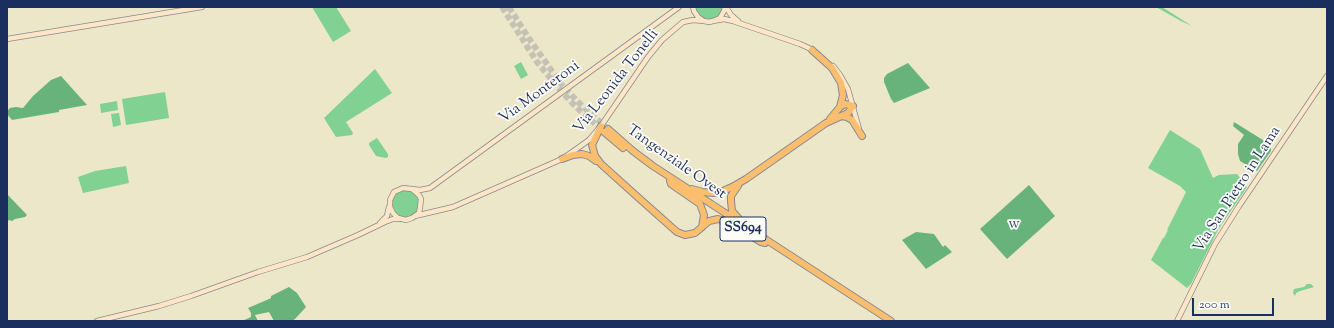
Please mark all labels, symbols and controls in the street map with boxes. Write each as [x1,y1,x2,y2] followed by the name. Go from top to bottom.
[571,26,663,138] street label: Via Leonida Tonelli
[496,58,584,128] street label: Via Monteroni
[623,122,729,204] street label: Tangenziale Ovest
[1191,124,1285,256] street label: Via San Pietro in Lama
[1008,216,1020,234] park label: w
[720,217,766,241] road number: SS694
[1194,290,1276,316] scale bar
[1199,296,1230,314] text: 200 m

